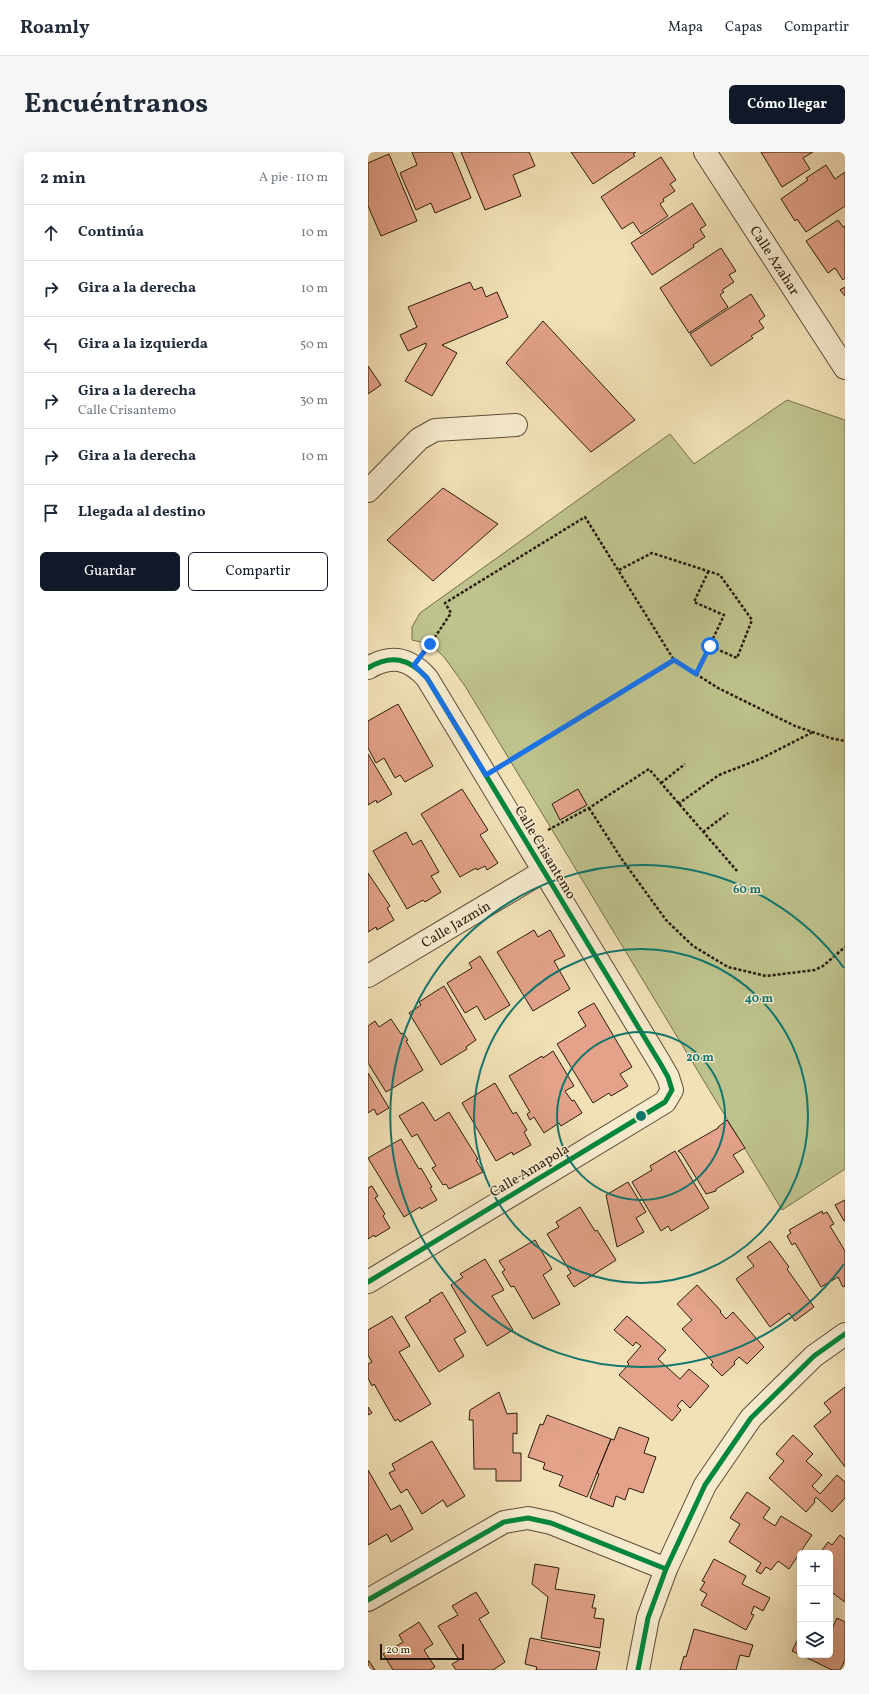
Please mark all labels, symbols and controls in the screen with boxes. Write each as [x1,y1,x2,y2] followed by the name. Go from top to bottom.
[20,15,90,41] text: Roamly
[668,18,703,37] text: Mapa
[725,18,762,37] text: Capas
[784,18,849,37] text: Compartir
[24,85,208,124] text: Encuéntranos
[729,85,845,124] button: Cómo llegar
[40,167,86,190] text: 2 min
[259,169,328,187] text: A pie · 110 m
[40,222,62,244] icon: ahead
[78,222,144,243] text: Continúa
[744,223,803,300] street label: Calle Azahar
[301,224,328,242] text: 10 m
[40,278,62,300] icon: right
[78,278,196,299] text: Gira a la derecha
[301,280,328,298] text: 10 m
[40,334,62,356] icon: left
[78,334,208,355] text: Gira a la izquierda
[300,336,328,354] text: 50 m
[78,381,196,402] text: Gira a la derecha
[40,390,62,412] icon: right
[300,392,328,410] text: 30 m
[78,402,176,420] text: Calle Crisantemo
[40,446,62,468] icon: right
[78,446,196,467] text: Gira a la derecha
[301,448,328,466] text: 10 m
[40,502,62,524] icon: arrive
[78,502,206,523] text: Llegada al destino
[40,552,180,591] button: Guardar
[188,552,328,591] button: Compartir
[421,635,439,653] route end
[701,637,719,655] route start
[509,803,580,903] street label: Calle Crisantemo
[733,882,761,898] text: 60 m
[418,897,495,953] street label: Calle Jazmín
[745,991,774,1007] text: 40 m
[686,1050,714,1066] text: 20 m
[634,1109,648,1123] centre of rings
[486,1140,573,1203] street label: Calle Amapola
[797,1550,833,1658] map controls
[797,1550,833,1586] button: +
[797,1586,833,1622] button: −
[797,1622,833,1658] button: layers
[380,1642,464,1661] scale bar
[386,1643,410,1658] text: 20 m

